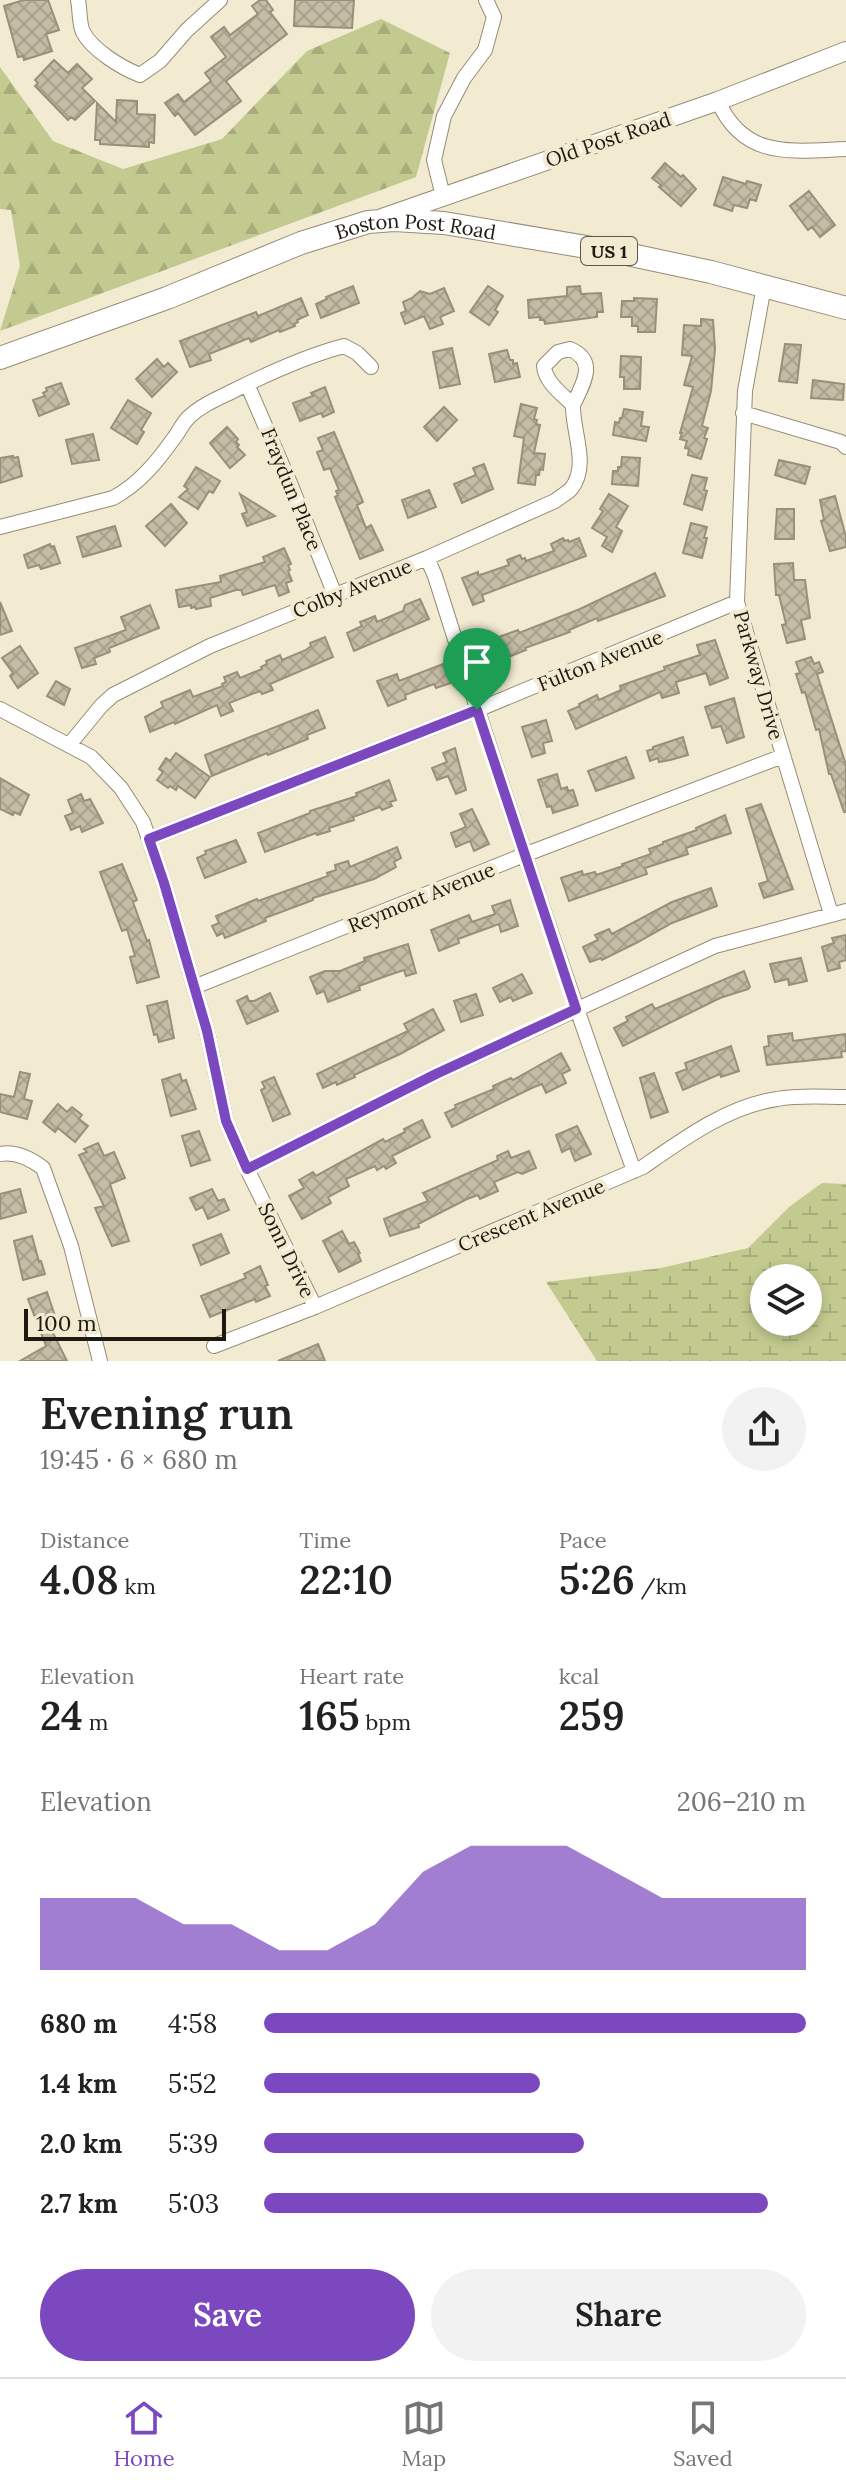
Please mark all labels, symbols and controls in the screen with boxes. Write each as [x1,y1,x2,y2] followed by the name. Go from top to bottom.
[542,106,674,172] street label: Old Post Road
[332,207,498,244] street label: Boston Post Road
[581,237,637,265] road number: US 1
[256,424,328,554] street label: Fraydun Place
[289,553,415,623] street label: Colby Avenue
[729,607,789,743] street label: Parkway Drive
[534,623,666,696] street label: Fulton Avenue
[443,628,511,710] pin
[455,640,499,684] icon: arrive
[344,856,498,938] street label: Reymont Avenue
[454,1173,608,1257] street label: Crescent Avenue
[253,1198,321,1302] street label: Sonn Drive
[750,1264,822,1336] map controls
[750,1264,822,1336] button: layers
[24,1305,226,1341] scale bar
[36,1309,97,1337] text: 100 m
[40,1385,293,1441] text: Evening run
[722,1387,806,1471] button: share
[40,1443,238,1476] text: 19:45 · 6 × 680 m
[40,1526,130,1554] text: Distance
[299,1526,351,1554] text: Time
[559,1526,607,1554] text: Pace
[40,1554,119,1605] text: 4.08
[299,1554,393,1605] text: 22:10
[559,1554,635,1605] text: 5:26
[119,1572,156,1600] text: km
[635,1572,687,1600] text: /km
[40,1662,135,1690] text: Elevation
[299,1662,404,1690] text: Heart rate
[559,1662,599,1690] text: kcal
[40,1690,83,1741] text: 24
[299,1690,360,1741] text: 165
[559,1690,625,1741] text: 259
[83,1708,108,1736] text: m
[360,1708,411,1736] text: bpm
[40,1785,152,1818] text: Elevation
[677,1785,806,1818] text: 206–210 m
[40,2007,117,2040] text: 680 m
[168,2007,217,2040] text: 4:58
[40,2067,117,2100] text: 1.4 km
[168,2067,217,2100] text: 5:52
[40,2127,122,2160] text: 2.0 km
[168,2127,218,2160] text: 5:39
[40,2187,118,2220] text: 2.7 km
[168,2187,219,2220] text: 5:03
[40,2269,415,2361] button: Save
[431,2269,806,2361] button: Share
[113,2396,175,2472] tab: Home
[401,2396,446,2472] tab: Map
[673,2396,733,2472] tab: Saved

